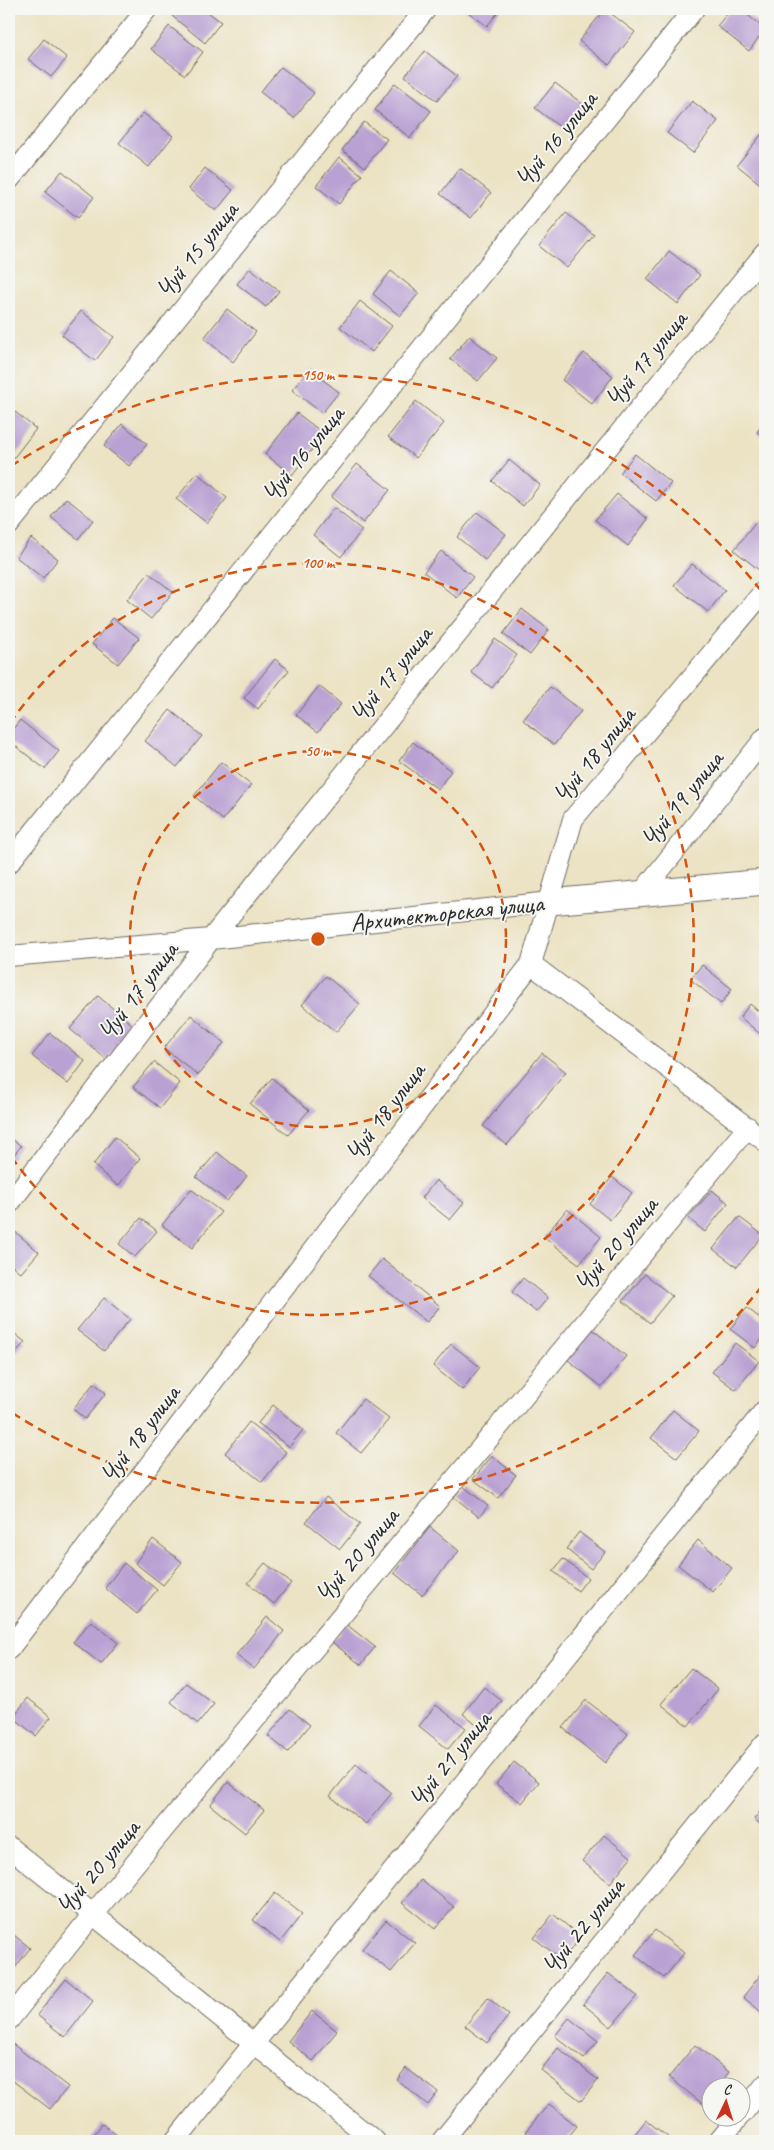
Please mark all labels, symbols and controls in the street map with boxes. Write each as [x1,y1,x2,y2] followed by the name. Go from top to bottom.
[508,82,606,194] street label: Чуй 16 улица
[149,193,247,305] street label: Чуй 15 улица
[598,302,696,414] street label: Чуй 17 улица
[302,366,336,385] text: 150 m
[255,397,353,509] street label: Чуй 16 улица
[302,554,336,573] text: 100 m
[343,617,441,729] street label: Чуй 17 улица
[546,698,644,810] street label: Чуй 18 улица
[305,742,332,761] text: 50 m
[634,742,732,854] street label: Чуй 19 улица
[349,887,547,939] street label: Архитекторская улица
[309,930,327,948] centre of rings
[91,933,187,1046] street label: Чуй 17 улица
[338,1054,434,1167] street label: Чуй 18 улица
[567,1188,667,1298] street label: Чуй 20 улица
[93,1376,189,1489] street label: Чуй 18 улица
[308,1499,408,1609] street label: Чуй 20 улица
[402,1702,500,1814] street label: Чуй 21 улица
[49,1811,149,1921] street label: Чуй 20 улица
[535,1869,633,1981] street label: Чуй 22 улица
[702,2078,752,2128] north arrow
[723,2081,733,2098] text: С

